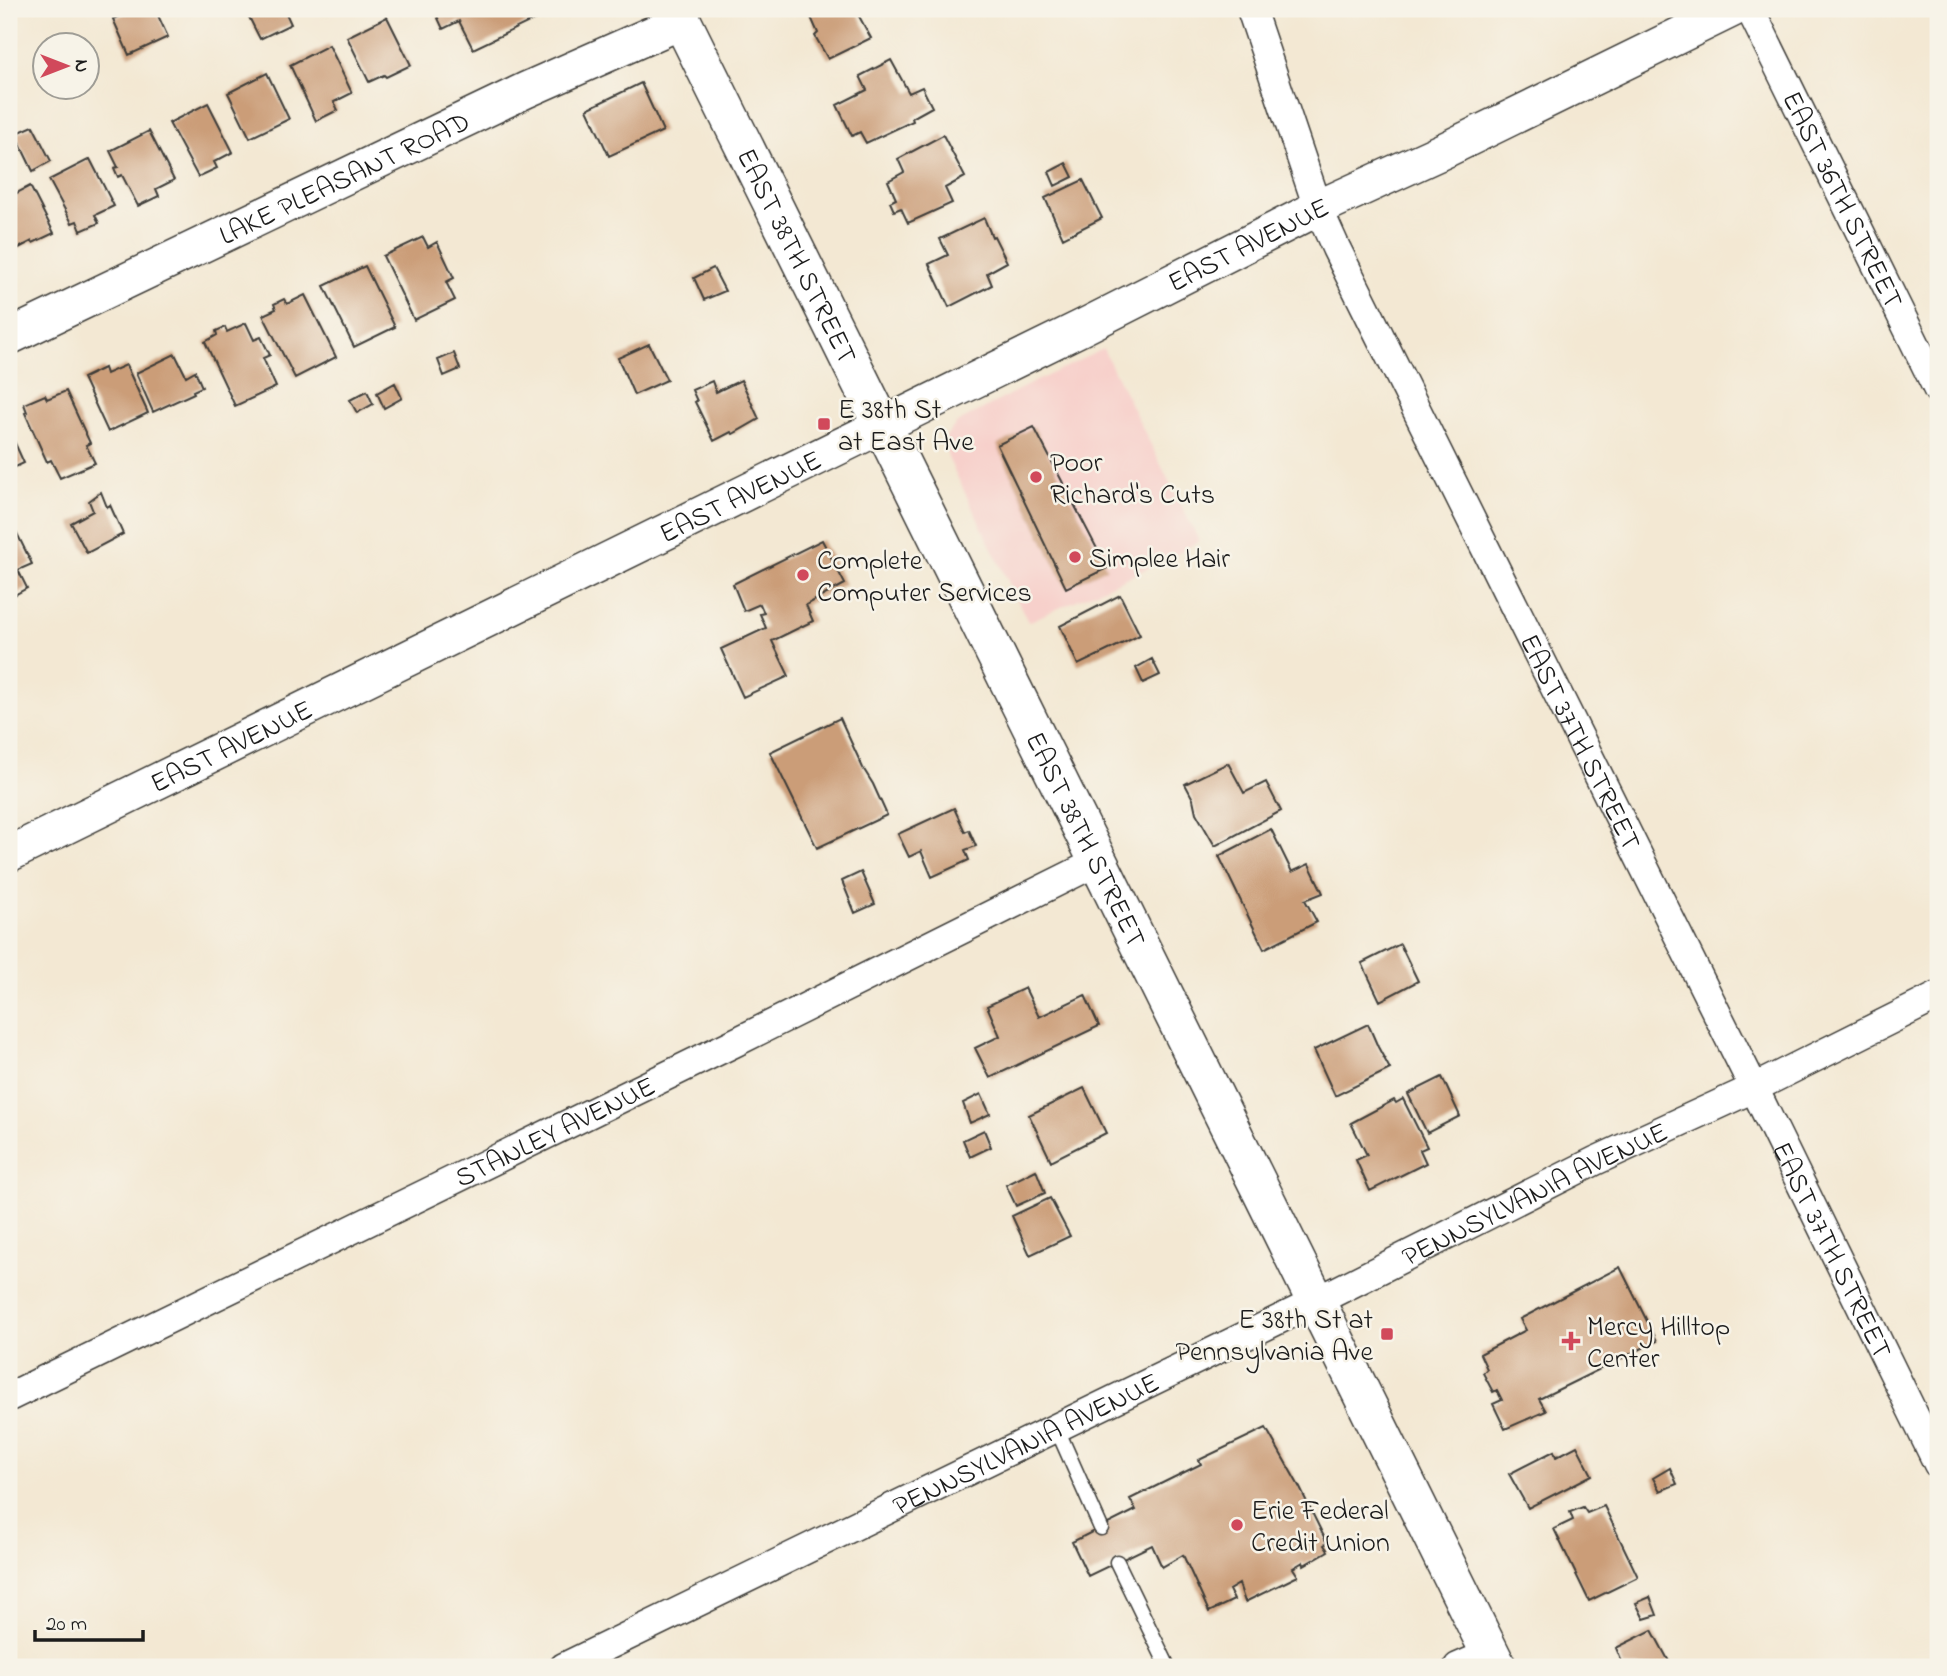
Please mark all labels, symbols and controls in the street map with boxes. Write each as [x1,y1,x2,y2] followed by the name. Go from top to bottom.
[32,32,102,102] north arrow
[67,60,94,73] text: N
[1770,85,1912,316] street label: EAST 36TH STREET
[213,103,478,258] street label: LAKE PLEASANT ROAD
[724,142,866,372] street label: EAST 38TH STREET
[1161,189,1337,305] street label: EAST AVENUE
[838,391,974,464] place label: E 38th St at East Ave
[816,416,832,432] marker: E 38th St at East Ave
[653,441,829,556] street label: EAST AVENUE
[1050,444,1215,517] place label: Poor Richard's Cuts
[1028,469,1044,485] marker: Poor Richard's Cuts
[1089,540,1230,581] place label: Simplee Hair
[817,542,1032,615] place label: Complete Computer Services
[1067,549,1083,565] marker: Simplee Hair
[795,567,811,583] marker: Complete Computer Services
[1507,628,1650,858] street label: EAST 37TH STREET
[144,691,320,806] street label: EAST AVENUE
[1013,725,1155,955] street label: EAST 38TH STREET
[449,1067,663,1200] street label: STANLEY AVENUE
[1396,1113,1675,1279] street label: PENNSYLVANIA AVENUE
[1759,1136,1900,1367] street label: EAST 37TH STREET
[1175,1301,1373,1374] place label: E 38th St at Pennsylvania Ave
[1587,1308,1730,1381] place label: Mercy Hilltop Center
[1379,1326,1395,1342] marker: E 38th St at Pennsylvania Ave
[1561,1331,1581,1351] marker: Mercy Hilltop Center
[887,1364,1167,1528] street label: PENNSYLVANIA AVENUE
[1251,1492,1390,1565] place label: Erie Federal Credit Union
[1229,1517,1245,1533] marker: Erie Federal Credit Union
[35,1599,144,1643] scale bar
[46,1610,87,1640] text: 20 m

